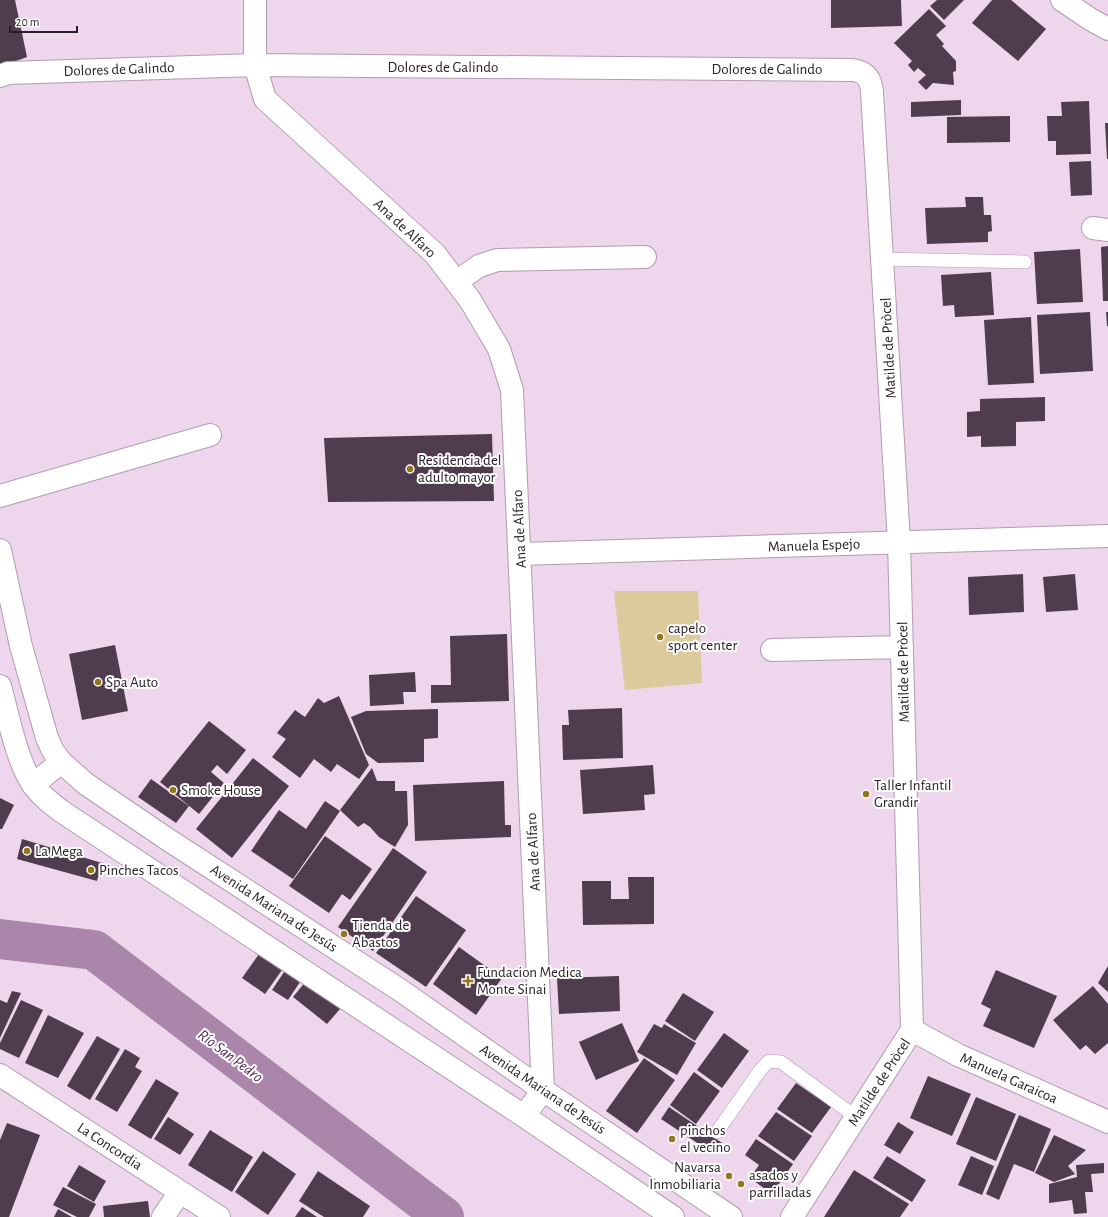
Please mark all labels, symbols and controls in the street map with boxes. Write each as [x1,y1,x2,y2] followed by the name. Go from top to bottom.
[10,8,77,34] scale bar
[16,16,39,28] text: 20 m
[63,60,175,79] street label: Dolores de Galindo
[388,60,498,75] street label: Dolores de Galindo
[712,62,822,77] street label: Dolores de Galindo
[371,196,439,261] street label: Ana de Alfaro
[878,297,899,399] street label: Matilde de Pròcel
[418,453,502,485] place label: Residencia del adulto mayor
[405,464,415,474] marker: Residencia del adulto mayor
[510,489,529,569] street label: Ana de Alfaro
[768,536,861,555] street label: Manuela Espejo
[668,621,737,653] place label: capelo sport center
[895,621,912,723] street label: Matilde de Pròcel
[655,632,665,642] marker: capelo sport center
[106,675,158,690] place label: Spa Auto
[93,677,103,687] marker: Spa Auto
[874,778,951,810] place label: Taller Infantil Grandir
[181,783,261,798] place label: Smoke House
[168,785,178,795] marker: Smoke House
[861,789,871,799] marker: Taller Infantil Grandir
[524,812,543,892] street label: Ana de Alfaro
[35,844,83,859] place label: La Mega
[22,846,32,856] marker: La Mega
[208,862,340,955] street label: Avenida Mariana de Jesús
[99,863,179,878] place label: Pinches Tacos
[86,865,96,875] marker: Pinches Tacos
[352,918,410,950] place label: Tienda de Abastos
[339,929,349,939] marker: Tienda de Abastos
[477,965,582,997] place label: Fundacion Medica Monte Sinai
[462,975,474,987] marker: Fundacion Medica Monte Sinai
[195,1026,266,1086] water label: Río San Pedro
[846,1036,913,1129] street label: Matilde de Pròcel
[477,1042,608,1137] street label: Avenida Mariana de Jesús
[958,1050,1060,1107] street label: Manuela Garaicoa
[75,1120,145,1173] street label: La Concordia
[680,1123,731,1155] place label: pinchos el vecino
[667,1134,677,1144] marker: pinchos el vecino
[649,1160,721,1192] place label: Navarsa Inmobiliaria
[749,1168,811,1200] place label: asados y parrilladas
[724,1171,734,1181] marker: Navarsa Inmobiliaria
[736,1179,746,1189] marker: asados y parrilladas

